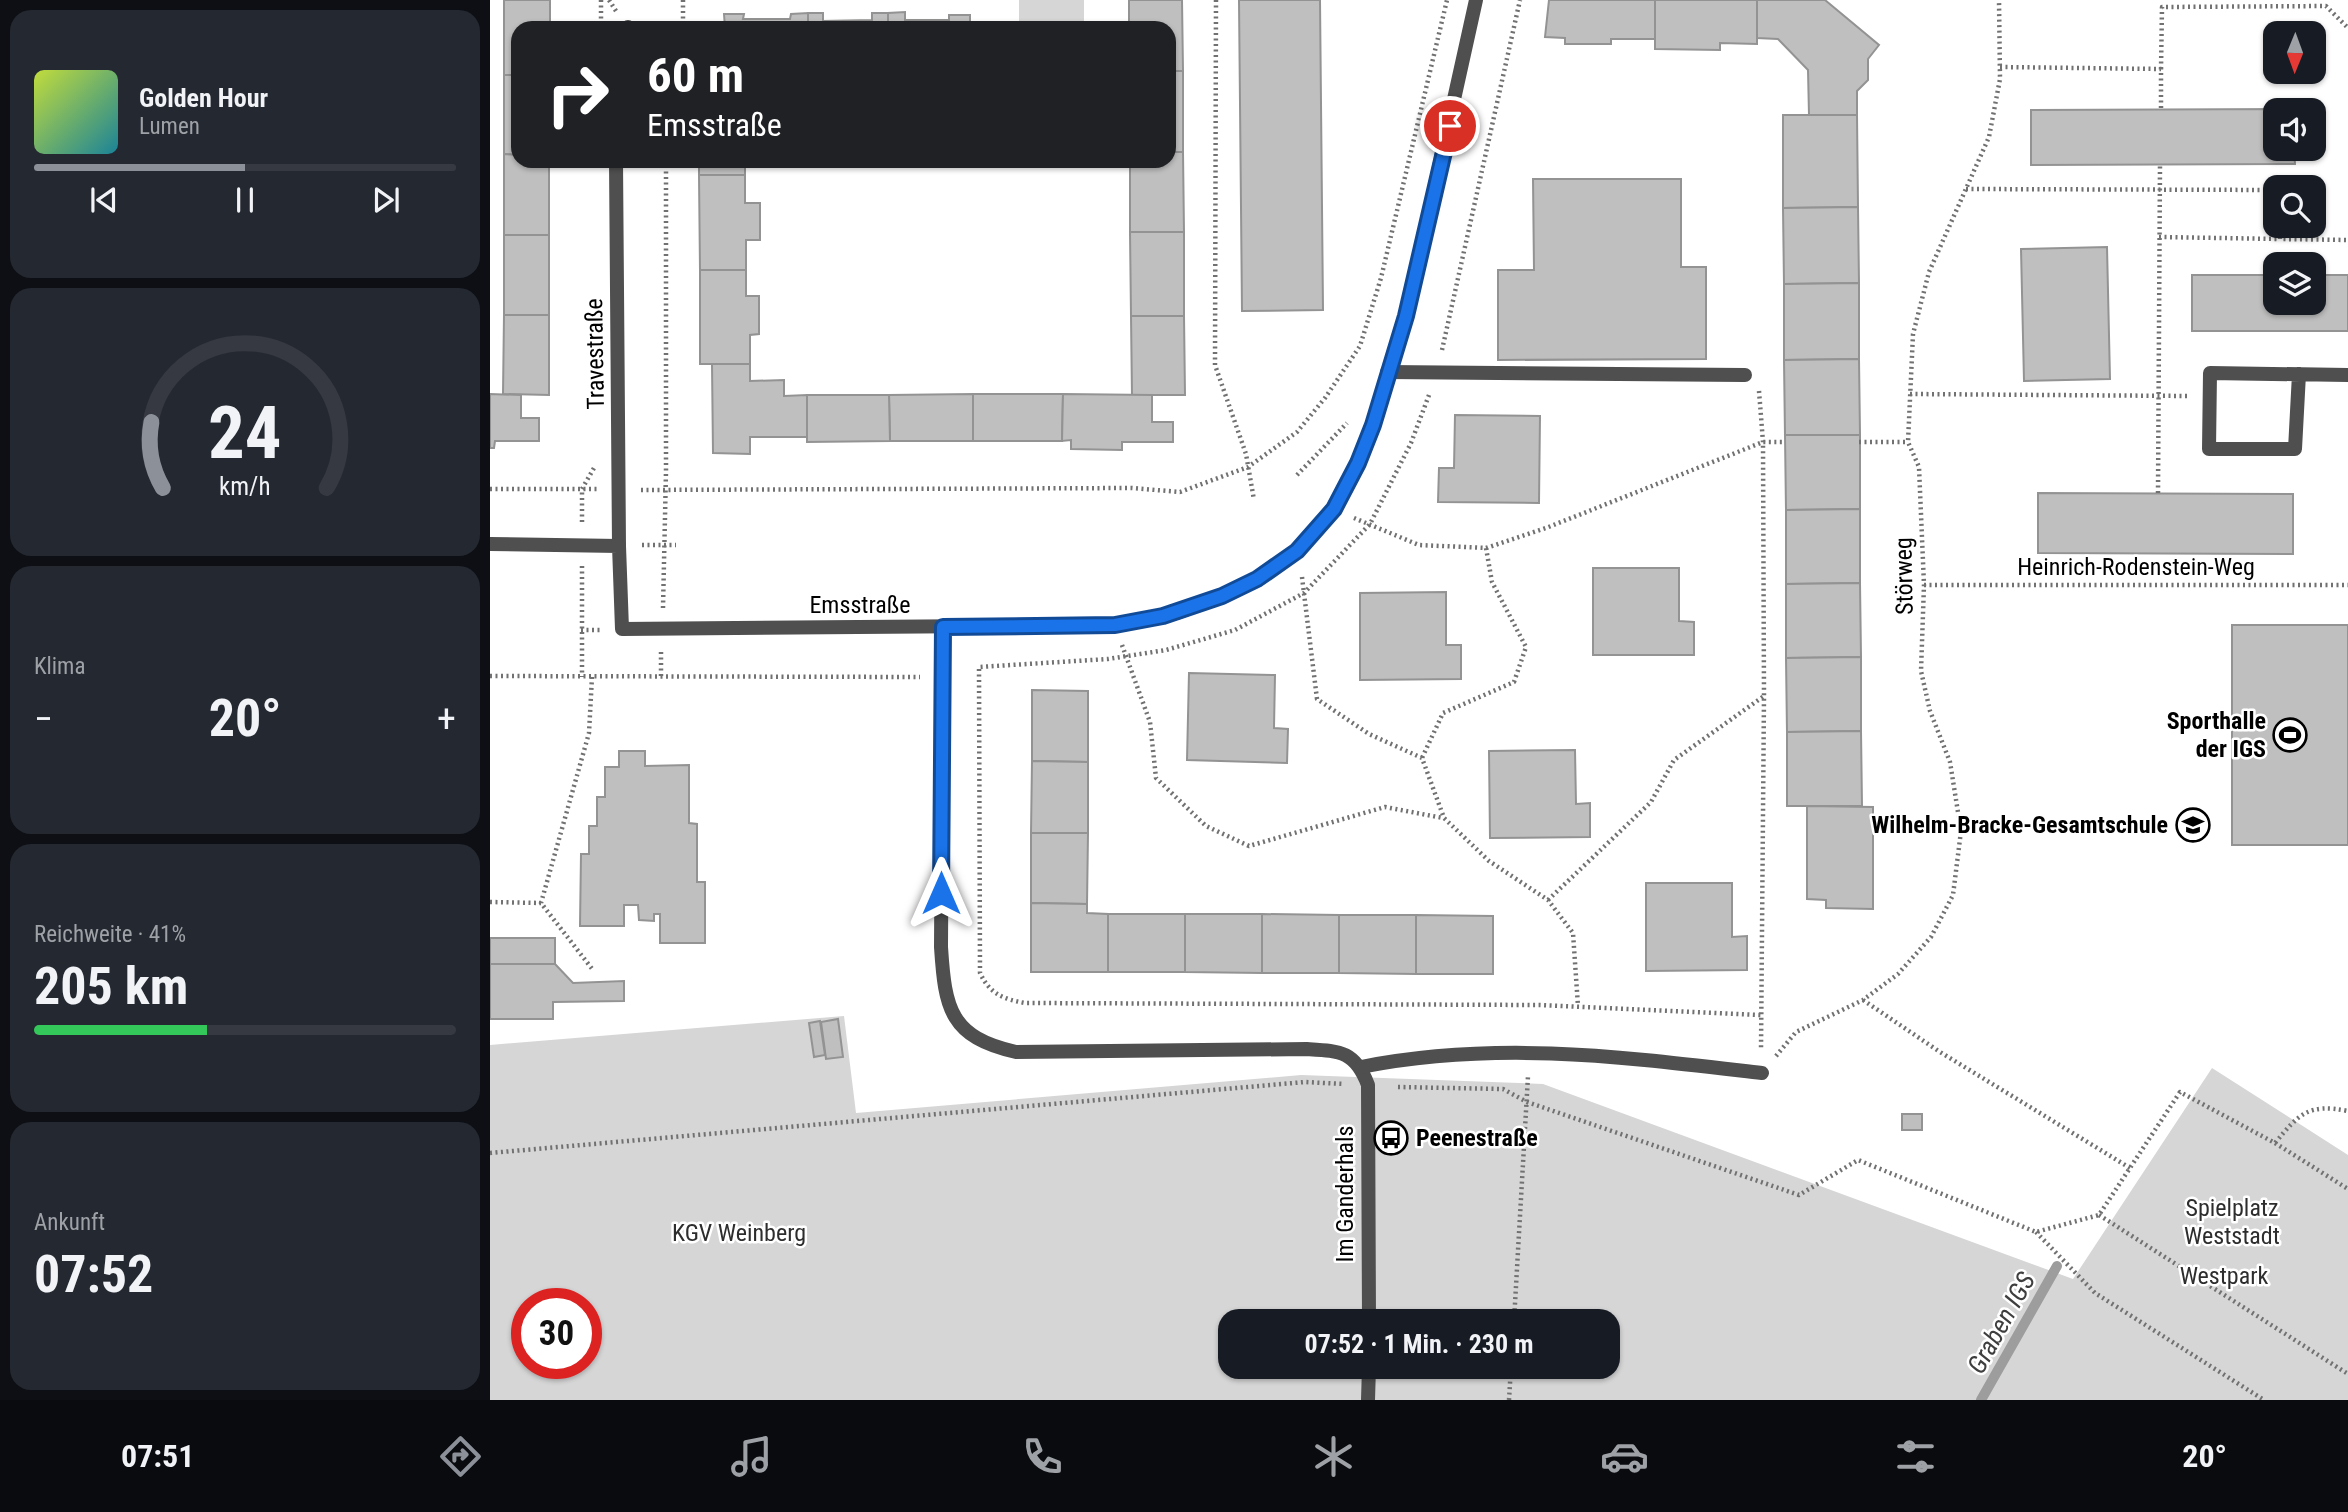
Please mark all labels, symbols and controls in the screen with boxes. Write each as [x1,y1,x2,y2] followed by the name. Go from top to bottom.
[2263,21,2326,84] north arrow
[2263,21,2326,315] map controls
[647,47,744,104] text: 60 m
[532,49,623,140] icon: right
[139,83,268,113] text: Golden Hour
[1420,96,1480,156] pin
[2263,98,2326,161] button: sound
[647,106,782,144] text: Emsstraße
[1431,107,1469,145] icon: arrive
[139,113,200,140] text: Lumen
[2263,175,2326,238] button: search
[85,181,123,219] icon: previous
[226,181,264,219] icon: pause
[367,181,405,219] icon: next
[2263,252,2326,315] button: layers
[580,298,610,410] street label: Travestraße
[208,390,282,476] text: 24
[219,472,271,501] text: km/h
[1889,537,1919,615] street label: Störweg
[2017,553,2255,581] street label: Heinrich-Rodenstein-Weg
[809,591,911,619] street label: Emsstraße
[34,653,85,680] text: Klima
[209,688,281,749] text: 20°
[34,697,53,741] text: −
[437,697,456,741] text: +
[2167,707,2266,763] place label: Sporthalle der IGS
[2271,716,2309,754] sports icon: Sporthalle der IGS
[2174,806,2212,844] school or university icon: Wilhelm-Bracke-Gesamtschule
[1871,811,2168,839] place label: Wilhelm-Bracke-Gesamtschule
[904,856,978,930] position arrow
[34,921,186,948] text: Reichweite · 41%
[34,956,188,1017] text: 205 km
[1372,1119,1410,1157] bus stop icon: Peenestraße
[1416,1124,1538,1152] place label: Peenestraße
[1331,1126,1359,1262] street label: Im Ganderhals
[2184,1194,2280,1250] park label: Spielplatz Weststadt
[34,1209,105,1236] text: Ankunft
[672,1219,806,1247] park label: KGV Weinberg
[34,1244,153,1305] text: 07:52
[2180,1262,2269,1290] park label: Westpark
[1961,1266,2041,1379] water label: Graben IGS
[511,1288,602,1379] speed limit sign: 30
[1305,1329,1533,1359] text: 07:52 · 1 Min. · 230 m
[436,1432,485,1481] icon: directions
[727,1432,776,1481] icon: music
[1018,1432,1067,1481] icon: phone
[1309,1432,1358,1481] icon: climate
[1600,1432,1649,1481] icon: car
[1891,1432,1940,1481] icon: filters
[121,1437,194,1475] text: 07:51
[2182,1437,2227,1475] text: 20°

